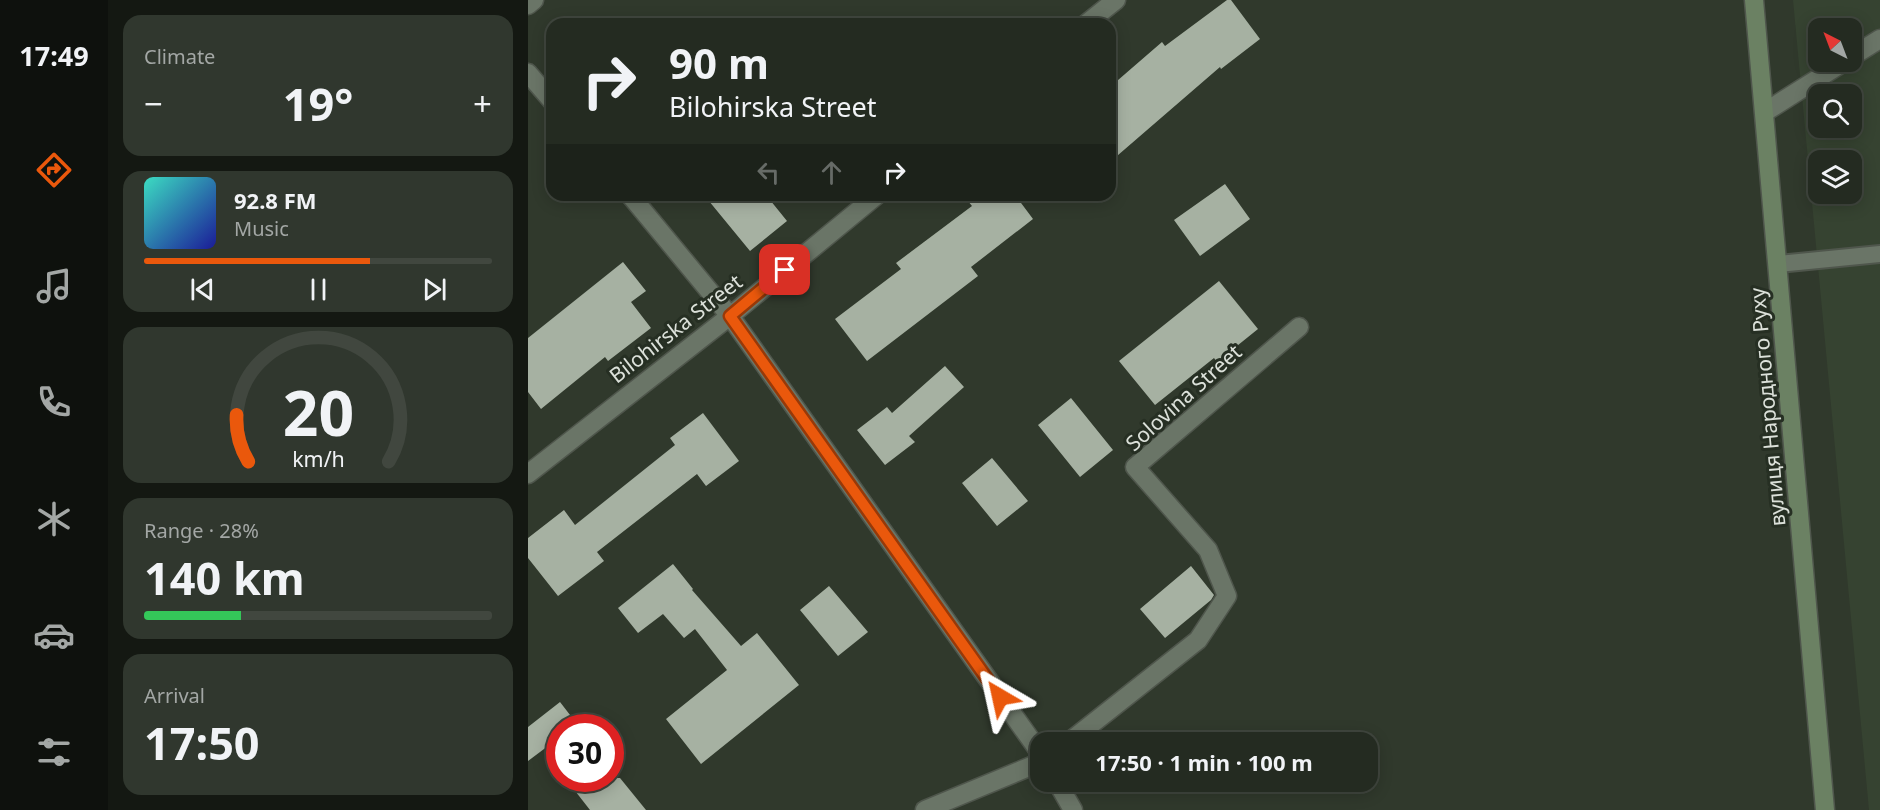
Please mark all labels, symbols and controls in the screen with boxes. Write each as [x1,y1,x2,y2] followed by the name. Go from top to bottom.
[1808,18,1862,72] north arrow
[1808,18,1862,204] map controls
[669,34,769,91] text: 90 m
[19,37,89,74] text: 17:49
[570,42,648,120] icon: right
[144,43,215,70] text: Climate
[283,73,353,134] text: 19°
[144,81,163,126] text: −
[473,81,492,126] text: +
[1808,84,1862,138] button: search
[669,88,877,125] text: Bilohirska Street
[33,149,75,191] icon: directions
[1808,150,1862,204] button: layers
[752,156,785,189] icon: left
[815,156,848,189] icon: ahead
[878,156,911,189] icon: right
[234,185,316,215] text: 92.8 FM
[234,215,289,242] text: Music
[759,244,810,295] pin
[768,253,801,286] icon: arrive
[33,265,75,307] icon: music
[603,267,748,389] street label: Bilohirska Street
[186,273,219,306] icon: previous
[302,273,335,306] icon: pause
[418,273,451,306] icon: next
[1743,286,1791,527] street label: вулиця Народного Руху
[1119,337,1248,457] street label: Solovina Street
[282,369,354,454] text: 20
[33,381,75,423] icon: phone
[292,444,344,473] text: km/h
[33,498,75,540] icon: climate
[144,517,259,544] text: Range · 28%
[144,547,305,608] text: 140 km
[33,614,75,656] icon: car
[968,665,1032,729] position arrow
[144,682,205,709] text: Arrival
[144,712,260,773] text: 17:50
[546,714,624,792] speed limit sign: 30
[33,731,75,773] icon: filters
[1095,747,1313,777] text: 17:50 · 1 min · 100 m

